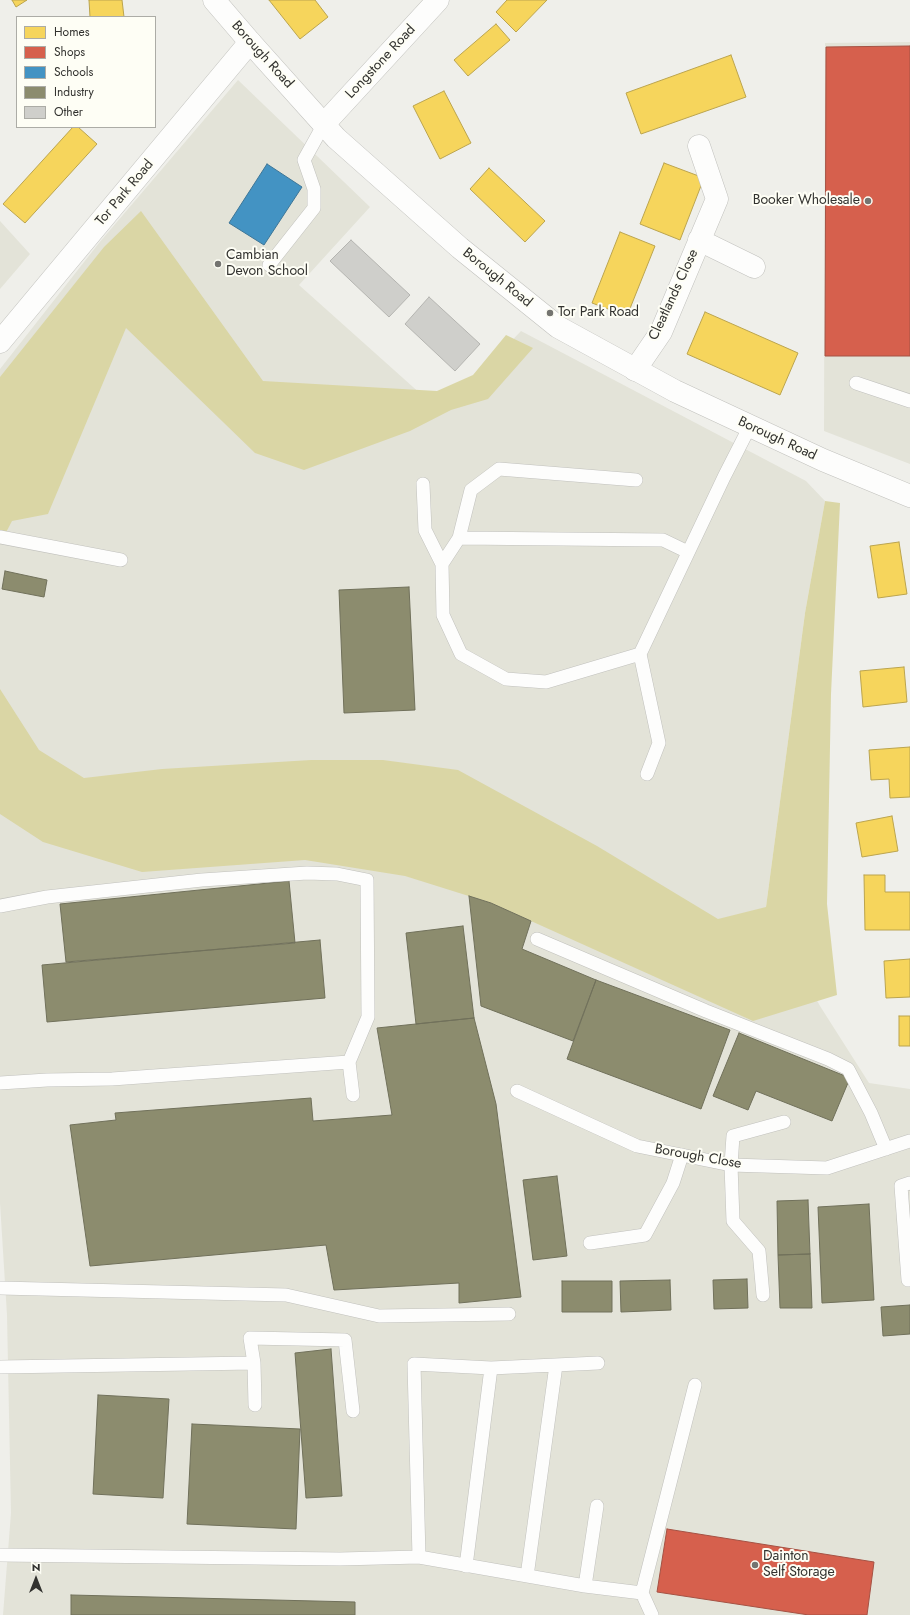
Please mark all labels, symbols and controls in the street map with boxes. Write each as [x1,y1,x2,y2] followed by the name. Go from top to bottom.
[16,16,156,128] legend
[227,18,297,92] street label: Borough Road
[343,22,419,102] street label: Longstone Road
[54,23,90,41] text: Homes
[54,43,85,61] text: Shops
[54,63,93,81] text: Schools
[54,83,94,101] text: Industry
[54,103,83,121] text: Other
[92,157,158,229] street label: Tor Park Road
[753,193,860,209] place label: Booker Wholesale
[863,196,873,206] marker: Booker Wholesale
[459,245,535,311] street label: Borough Road
[646,247,702,343] street label: Cleatlands Close
[226,248,308,280] place label: Cambian Devon School
[213,259,223,269] marker: Cambian Devon School
[558,305,639,321] place label: Tor Park Road
[545,308,555,318] marker: Tor Park Road
[735,413,819,465] street label: Borough Road
[653,1141,743,1173] street label: Borough Close
[763,1549,835,1582] place label: Dainton Self Storage
[16,1559,56,1599] north arrow
[32,1559,40,1575] text: N
[750,1560,760,1570] marker: Dainton Self Storage

